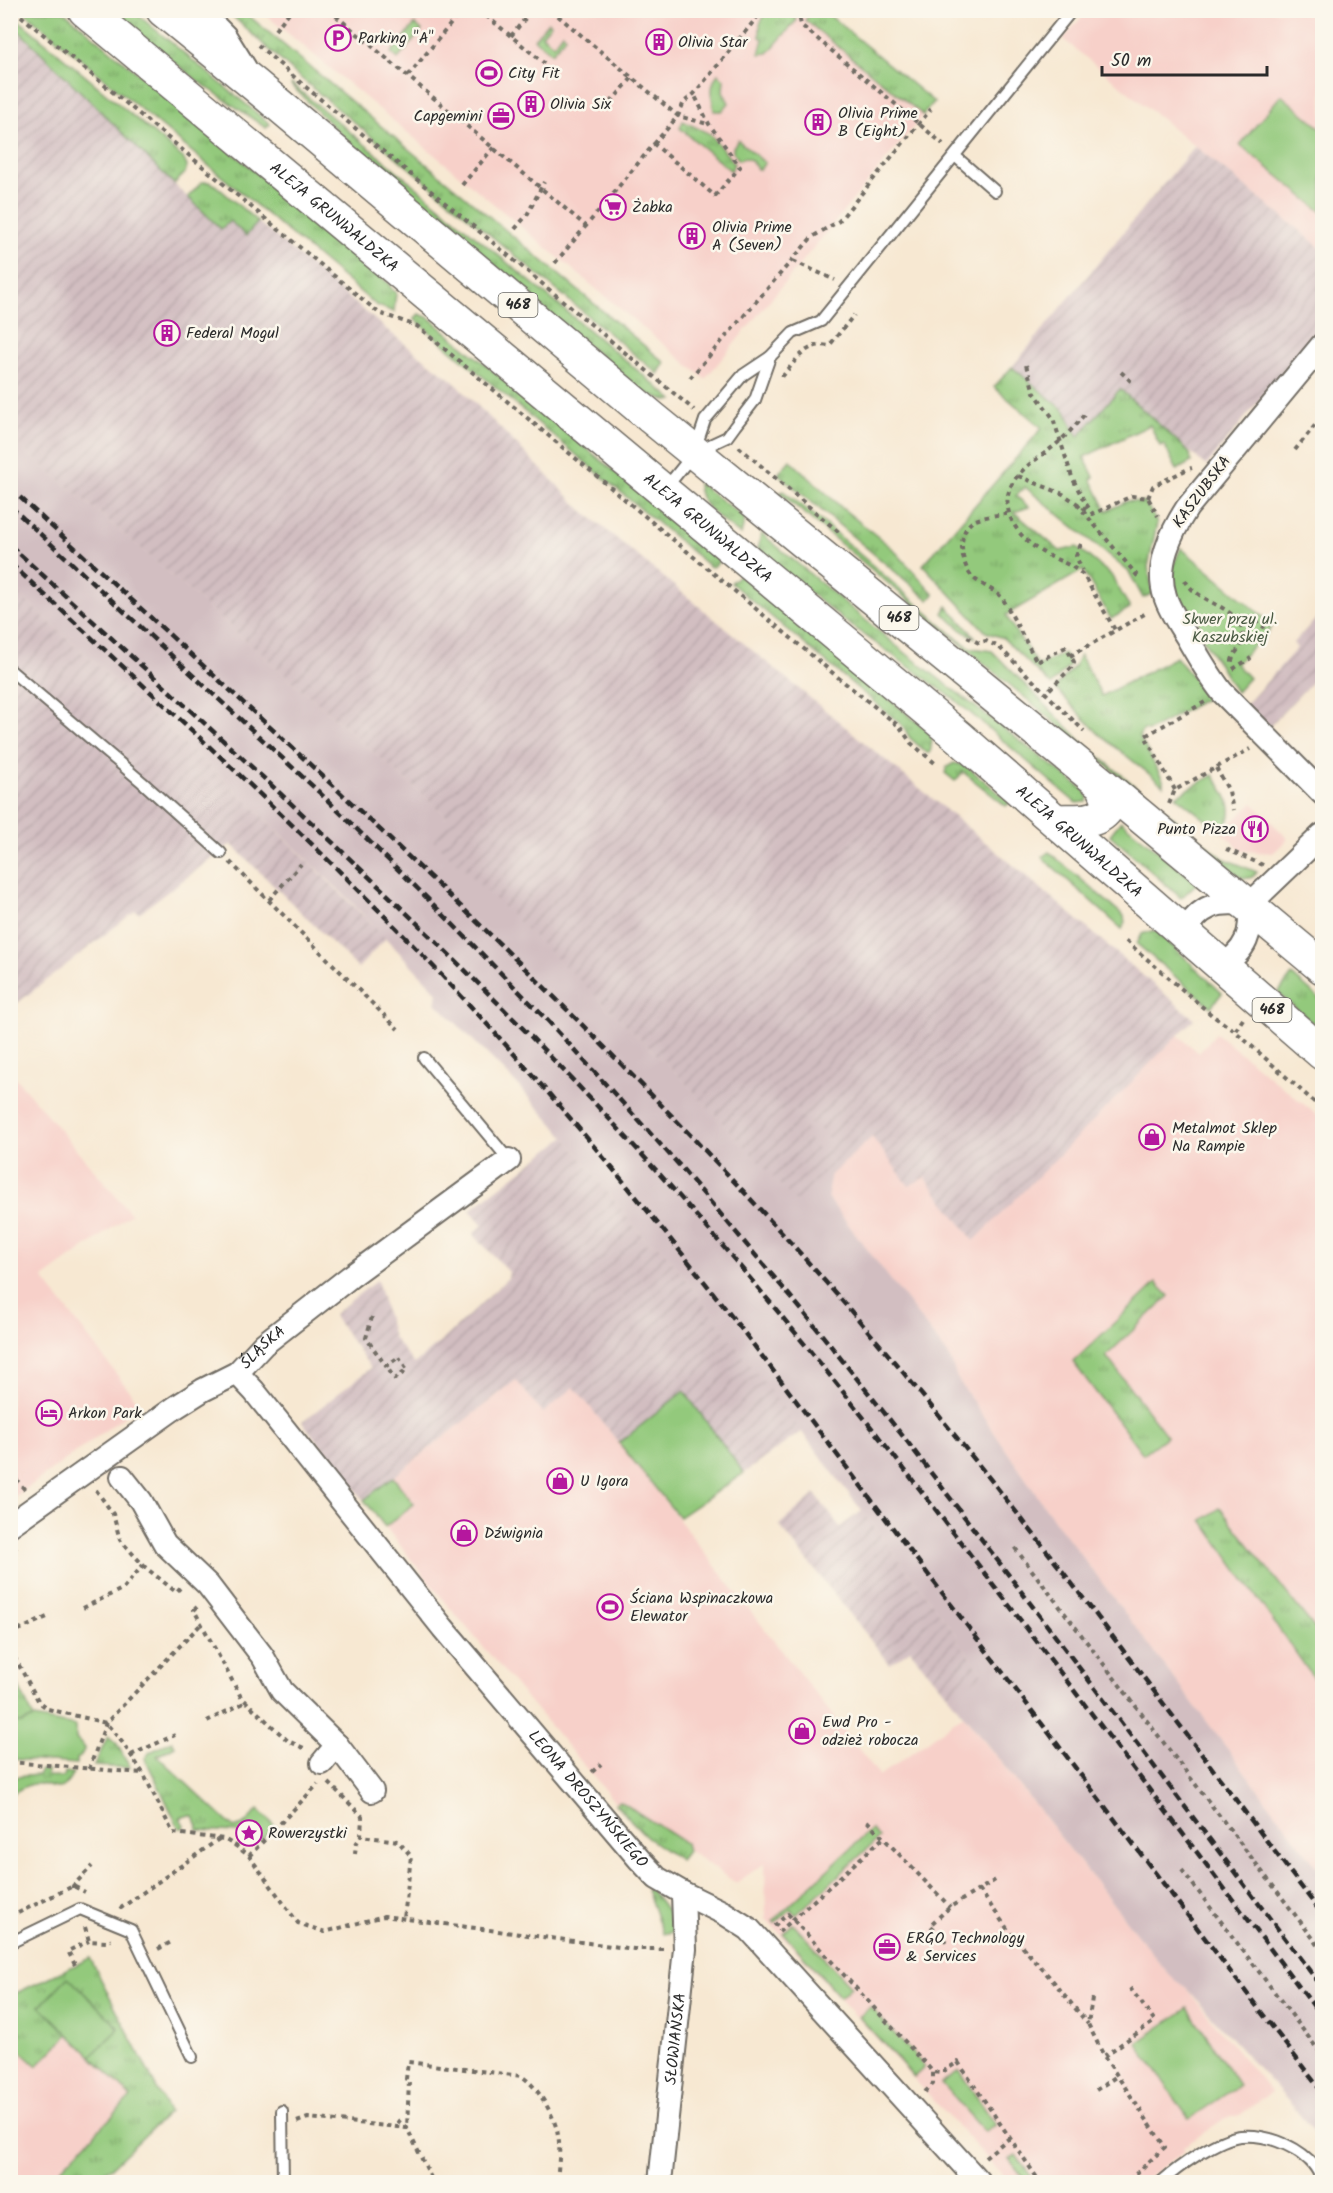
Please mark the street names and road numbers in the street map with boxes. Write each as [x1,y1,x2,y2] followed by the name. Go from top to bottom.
[264,156,404,279] street label: ALEJA GRUNWALDZKA
[498,293,538,317] road number: 468
[1166,450,1238,533] street label: KASZUBSKA
[638,467,778,589] street label: ALEJA GRUNWALDZKA
[880,606,918,630] road number: 468
[1010,779,1148,904] street label: ALEJA GRUNWALDZKA
[1252,998,1292,1022] road number: 468
[234,1319,291,1375] street label: ŚLĄSKA
[522,1724,654,1874] street label: LEONA DROSZYŃSKIEGO
[658,1991,693,2086] street label: SŁOWIAŃSKA

